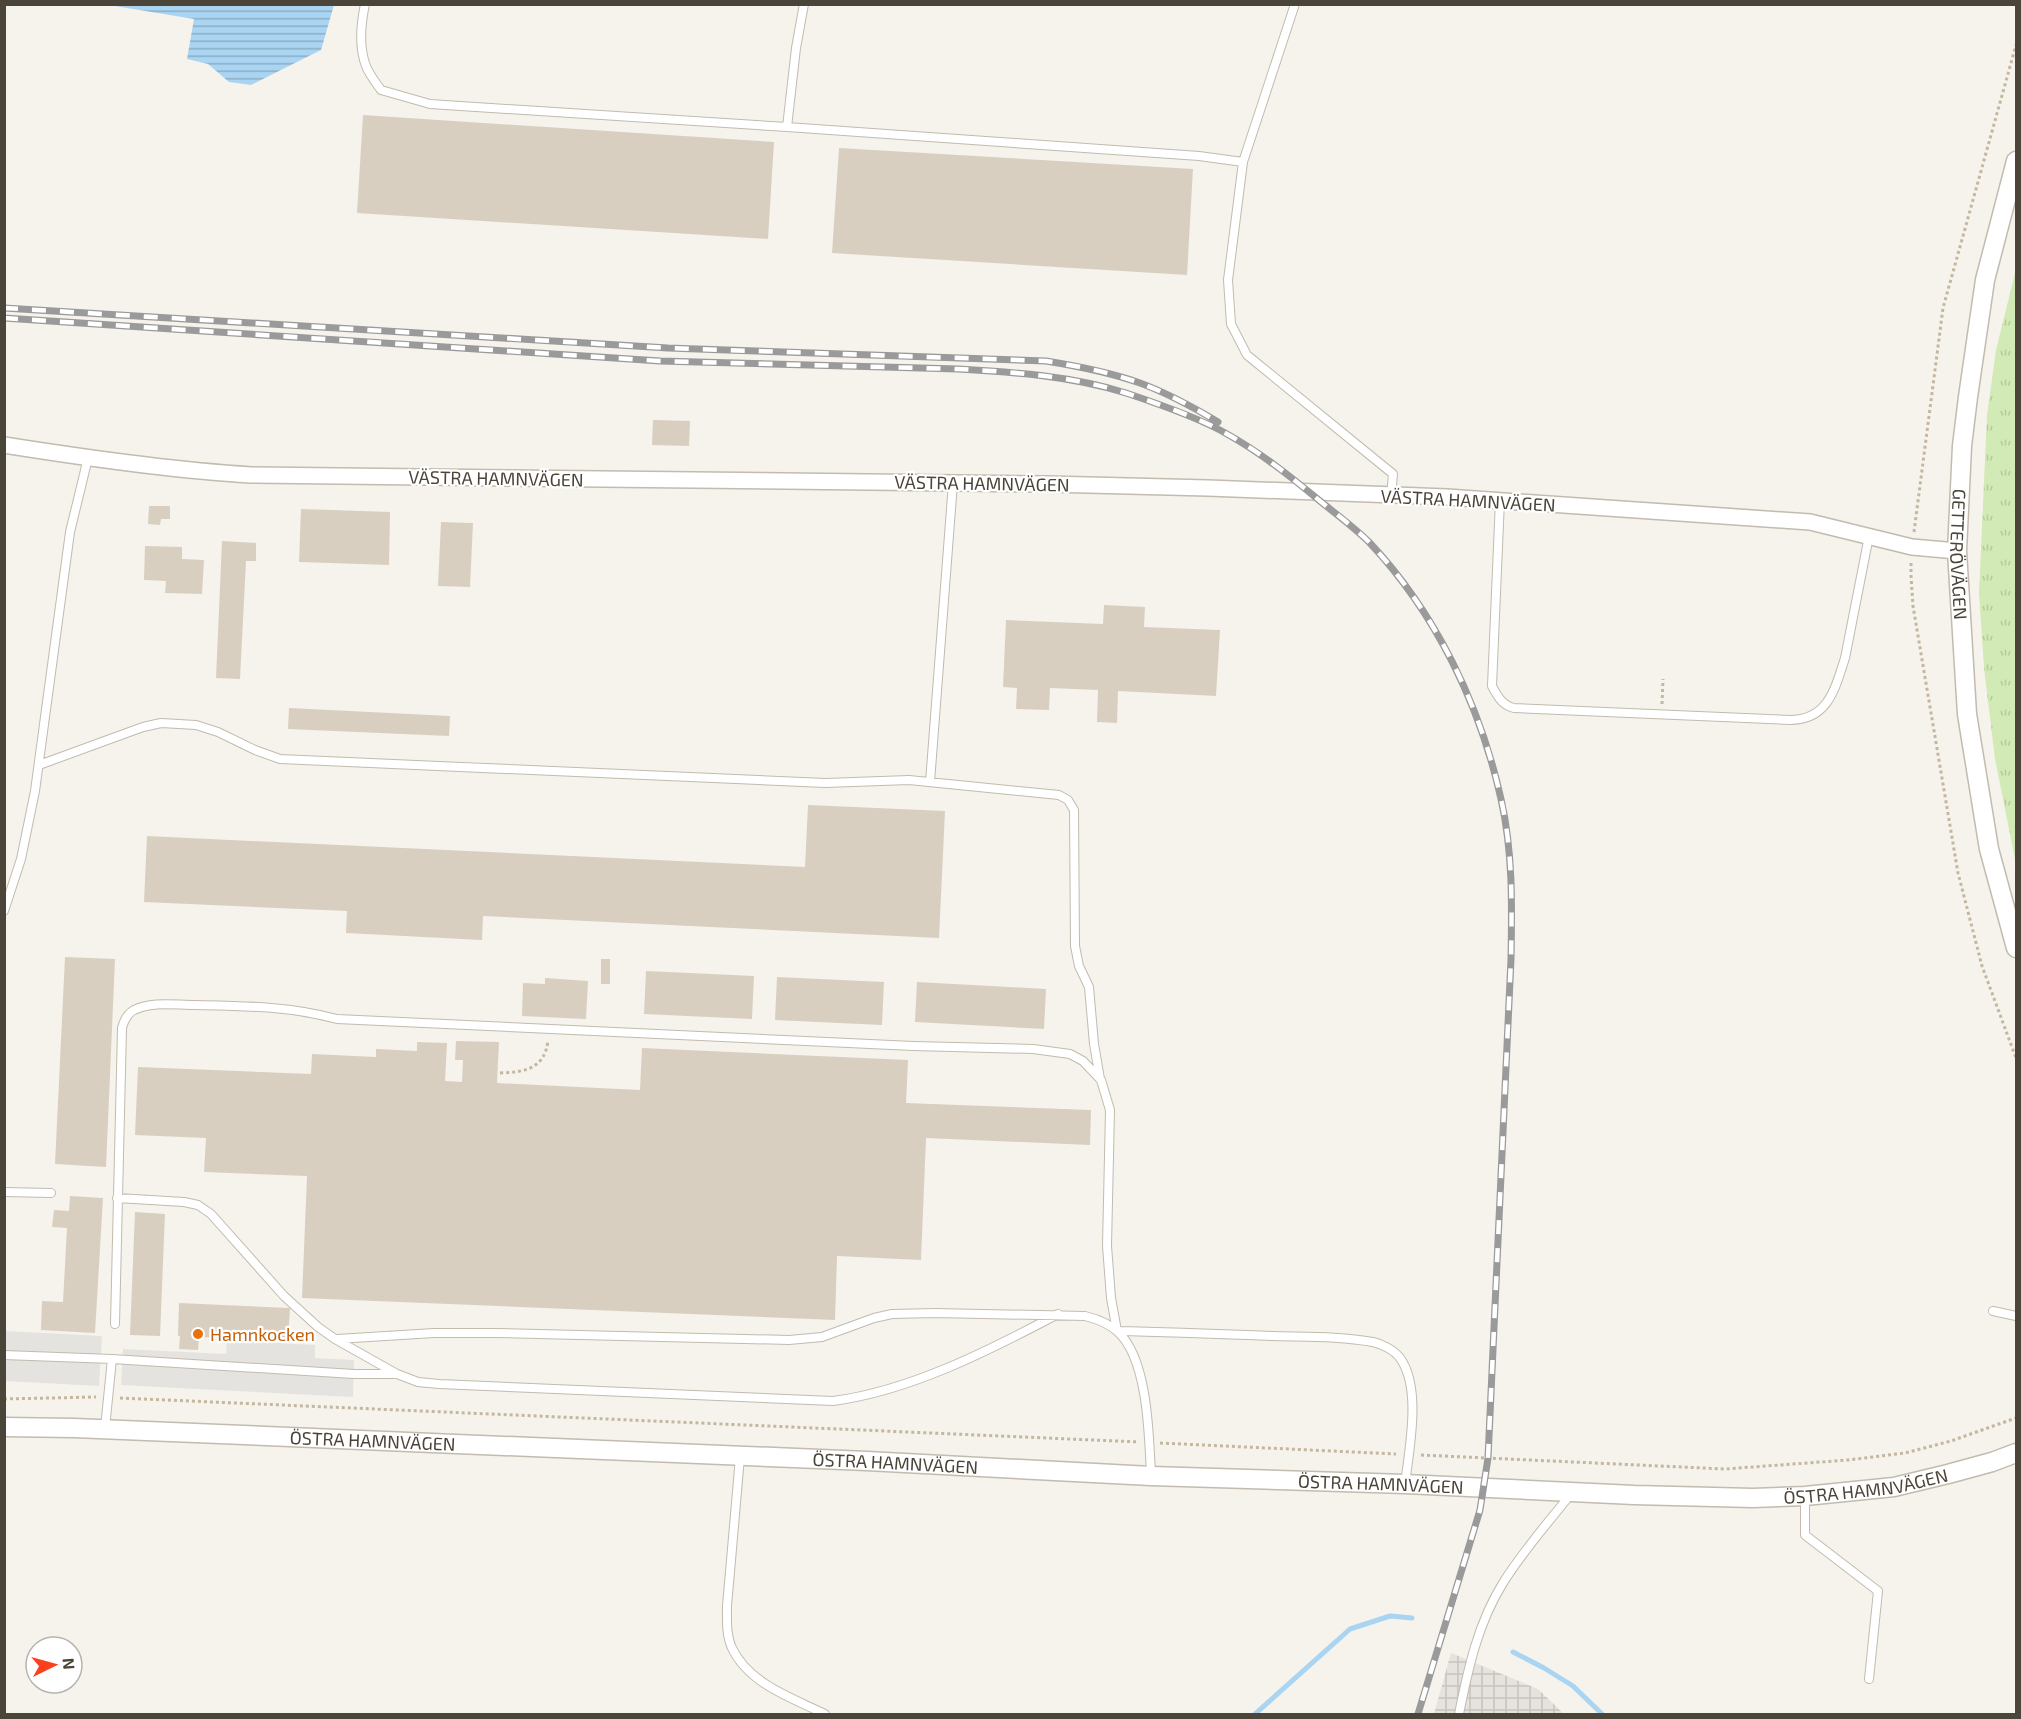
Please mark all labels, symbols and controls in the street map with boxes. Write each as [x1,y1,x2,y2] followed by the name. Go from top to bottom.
[408,465,584,491] street label: VÄSTRA HAMNVÄGEN
[894,470,1070,496] street label: VÄSTRA HAMNVÄGEN
[1380,484,1556,516] street label: VÄSTRA HAMNVÄGEN
[1946,488,1972,620] street label: GETTERÖVÄGEN
[210,1323,315,1345] place label: Hamnkocken
[191,1327,205,1341] marker: Hamnkocken
[289,1426,456,1455] street label: ÖSTRA HAMNVÄGEN
[812,1448,979,1478] street label: ÖSTRA HAMNVÄGEN
[1783,1463,1950,1508] street label: ÖSTRA HAMNVÄGEN
[1298,1470,1464,1498] street label: ÖSTRA HAMNVÄGEN
[24,1635,84,1695] north arrow
[59,1657,79,1670] text: N

